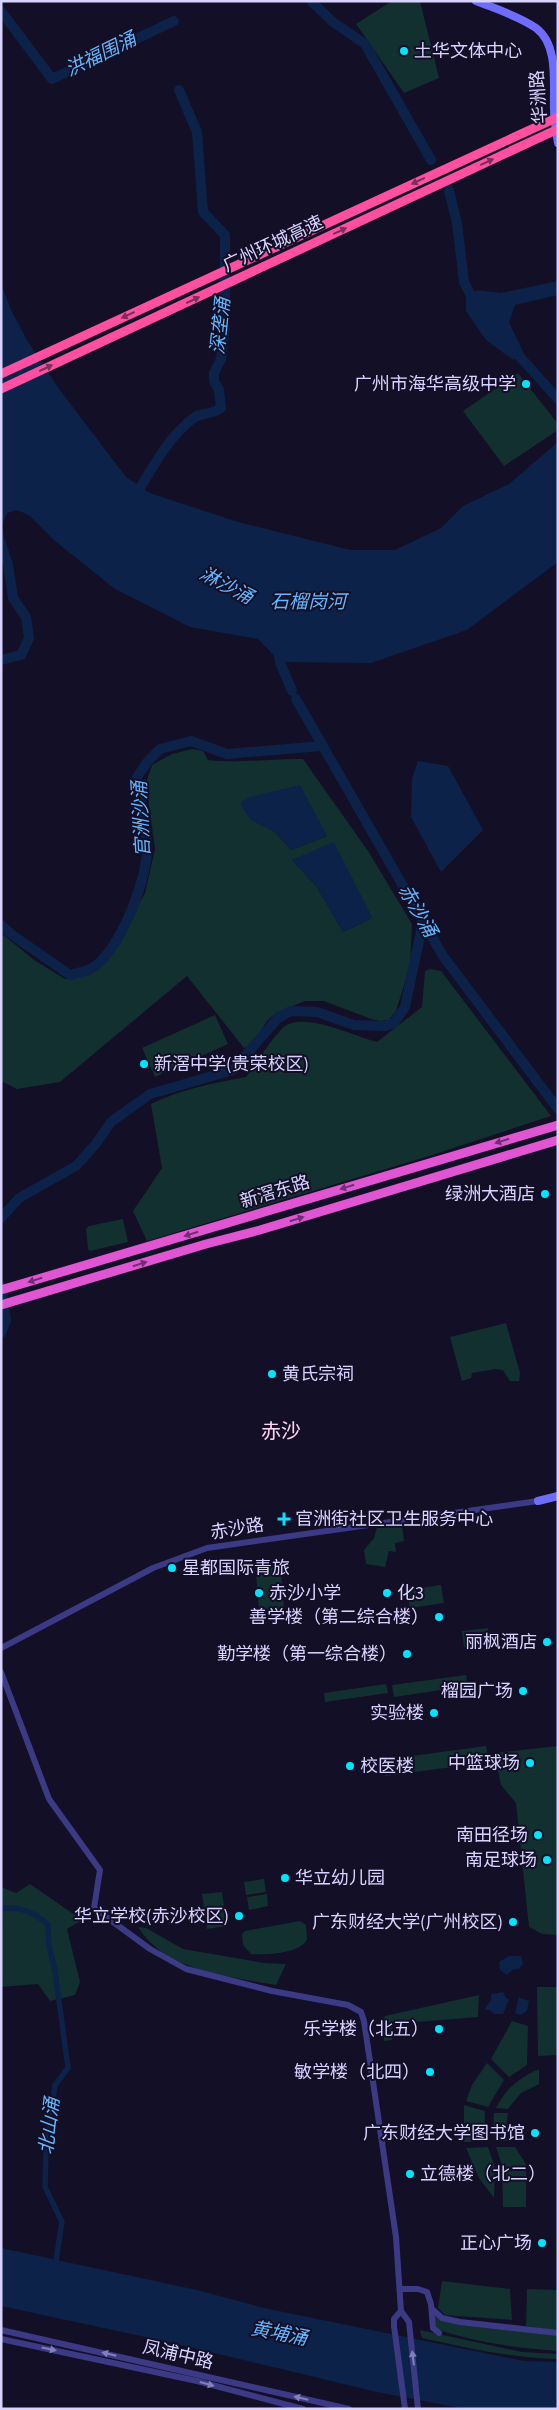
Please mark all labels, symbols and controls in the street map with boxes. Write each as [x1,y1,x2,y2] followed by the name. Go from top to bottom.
[61,25,143,84] water label: 洪福围涌
[414,39,522,64] place label: 土华文体中心
[398,45,410,57] marker: 土华文体中心
[525,69,553,125] street label: 华洲路
[480,158,494,166] one-way arrow
[411,177,425,185] one-way arrow
[219,210,327,278] street label: 广州环城高速
[333,227,347,235] one-way arrow
[205,294,238,356] water label: 深垄涌
[186,295,200,303] one-way arrow
[121,312,135,320] one-way arrow
[38,364,53,372] one-way arrow
[354,372,516,397] place label: 广州市海华高级中学
[520,378,532,390] marker: 广州市海华高级中学
[194,561,259,612] water label: 淋沙涌
[270,589,350,616] water label: 石榴岗河
[126,778,157,858] water label: 官洲沙涌
[391,880,444,944] water label: 赤沙涌
[154,1052,309,1077] place label: 新滘中学(贵荣校区)
[138,1058,150,1070] marker: 新滘中学(贵荣校区)
[495,1138,510,1146] one-way arrow
[237,1170,313,1214] street label: 新滘东路
[445,1182,535,1207] place label: 绿洲大酒店
[339,1184,354,1192] one-way arrow
[539,1188,551,1200] marker: 绿洲大酒店
[289,1215,304,1223] one-way arrow
[183,1230,198,1238] one-way arrow
[133,1259,148,1267] one-way arrow
[27,1276,42,1284] one-way arrow
[282,1362,354,1387] place label: 黄氏宗祠
[266,1368,278,1380] marker: 黄氏宗祠
[261,1418,301,1446] district label: 赤沙
[295,1507,493,1532] place label: 官洲街社区卫生服务中心
[208,1512,266,1546] street label: 赤沙路
[277,1512,291,1526] marker: 官洲街社区卫生服务中心
[182,1556,290,1581] place label: 星都国际青旅
[166,1562,178,1574] marker: 星都国际青旅
[269,1581,341,1606] place label: 赤沙小学
[397,1581,424,1606] place label: 化3
[253,1587,265,1599] marker: 赤沙小学
[381,1587,393,1599] marker: 化3
[249,1605,429,1630] place label: 善学楼（第二综合楼）
[433,1611,445,1623] marker: 善学楼（第二综合楼）
[465,1630,537,1655] place label: 丽枫酒店
[541,1636,553,1648] marker: 丽枫酒店
[217,1642,397,1667] place label: 勤学楼（第一综合楼）
[401,1648,413,1660] marker: 勤学楼（第一综合楼）
[441,1679,513,1704] place label: 榴园广场
[517,1685,529,1697] marker: 榴园广场
[370,1701,424,1726] place label: 实验楼
[428,1707,440,1719] marker: 实验楼
[448,1751,520,1776] place label: 中篮球场
[360,1754,414,1779] place label: 校医楼
[524,1757,536,1769] marker: 中篮球场
[344,1760,356,1772] marker: 校医楼
[456,1823,528,1848] place label: 南田径场
[532,1829,544,1841] marker: 南田径场
[465,1848,537,1873] place label: 南足球场
[541,1854,553,1866] marker: 南足球场
[295,1866,385,1891] place label: 华立幼儿园
[279,1872,291,1884] marker: 华立幼儿园
[74,1904,229,1929] place label: 华立学校(赤沙校区)
[233,1910,245,1922] marker: 华立学校(赤沙校区)
[312,1910,503,1935] place label: 广东财经大学(广州校区)
[507,1916,519,1928] marker: 广东财经大学(广州校区)
[303,2017,429,2042] place label: 乐学楼（北五）
[433,2023,445,2035] marker: 乐学楼（北五）
[294,2060,420,2085] place label: 敏学楼（北四）
[424,2066,436,2078] marker: 敏学楼（北四）
[33,2094,67,2156] water label: 北山涌
[363,2121,525,2146] place label: 广东财经大学图书馆
[529,2127,541,2139] marker: 广东财经大学图书馆
[420,2162,546,2187] place label: 立德楼（北二）
[404,2168,416,2180] marker: 立德楼（北二）
[460,2231,532,2256] place label: 正心广场
[536,2237,548,2249] marker: 正心广场
[248,2315,312,2353] water label: 黄埔涌
[140,2335,216,2375] street label: 凤浦中路
[41,2345,56,2353] one-way arrow
[100,2350,116,2358] one-way arrow
[409,2350,417,2366] one-way arrow
[200,2381,215,2389] one-way arrow
[294,2394,309,2402] one-way arrow

